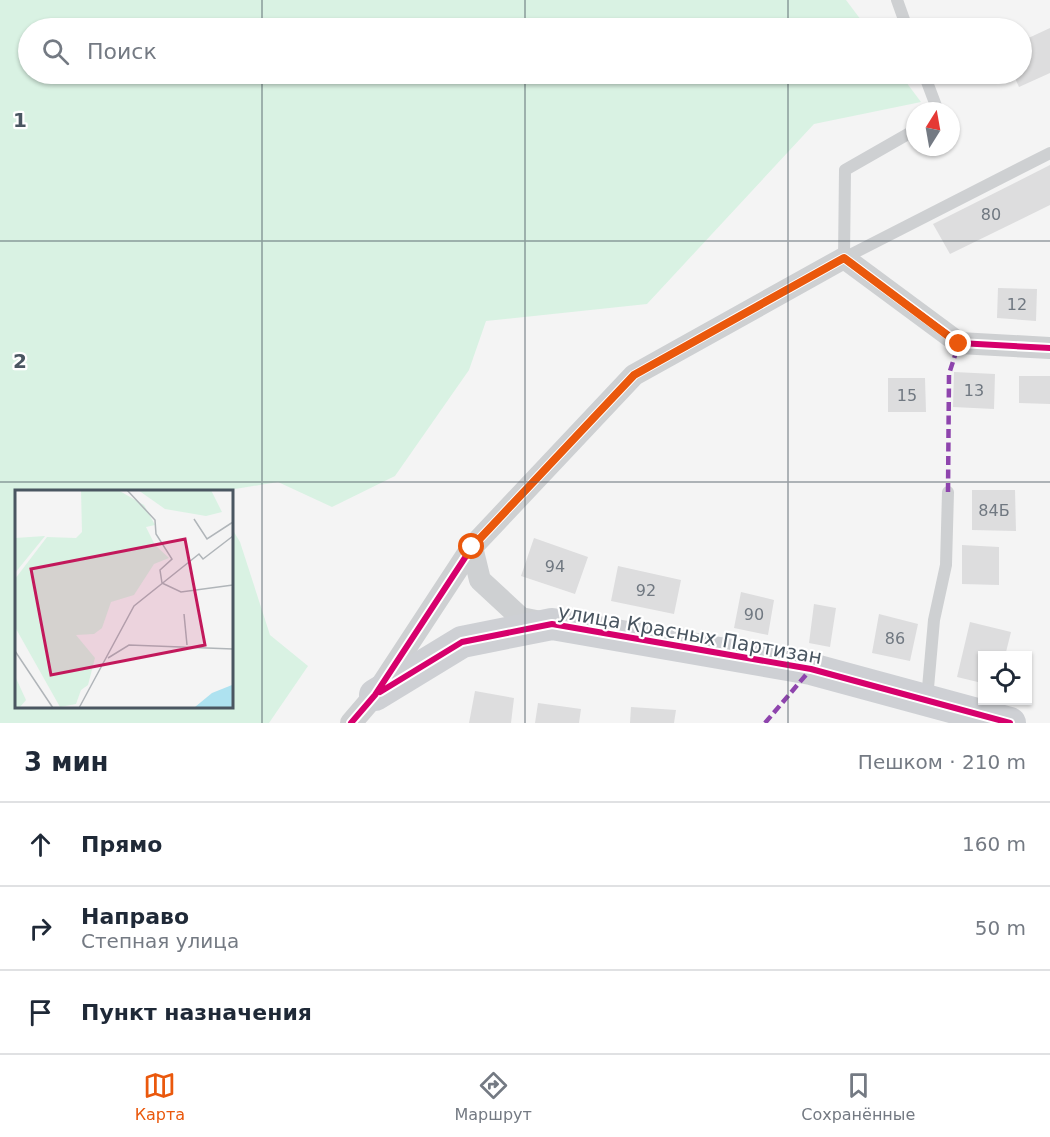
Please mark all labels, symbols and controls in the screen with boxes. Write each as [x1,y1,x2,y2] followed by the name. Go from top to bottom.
[18,18,1032,84] search box
[39,35,72,68] icon: search
[87,39,157,64] text: Поиск
[906,102,960,156] north arrow
[13,108,27,132] text: 1
[981,205,1001,224] house number: 80
[1007,295,1027,314] house number: 12
[945,330,971,356] route end
[13,349,27,373] text: 2
[964,381,984,400] house number: 13
[897,386,917,405] house number: 15
[15,490,232,708] inset map
[978,501,1010,520] house number: 84Б
[458,533,484,559] route start
[545,557,565,576] house number: 94
[636,581,656,600] house number: 92
[556,599,824,669] street label: улица Красных Партизан
[744,605,764,624] house number: 90
[885,629,905,648] house number: 86
[978,651,1032,705] map controls
[978,651,1032,705] button: locate
[24,747,109,777] text: 3 мин
[858,750,1026,774] text: Пешком · 210 m
[24,828,57,861] icon: ahead
[81,832,162,857] text: Прямо
[962,832,1026,856] text: 160 m
[81,904,189,929] text: Направо
[24,912,57,945] icon: right
[975,916,1026,940] text: 50 m
[81,929,239,953] text: Степная улица
[24,996,57,1029] icon: arrive
[81,1000,312,1025] text: Пункт назначения
[135,1069,185,1124] tab: Карта
[454,1069,532,1124] tab: Маршрут
[801,1069,915,1124] tab: Сохранённые

